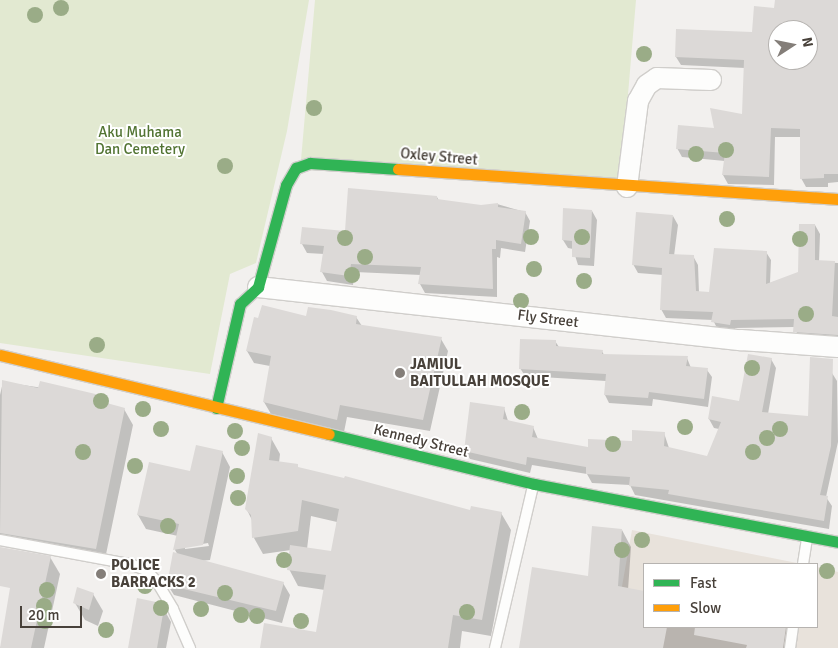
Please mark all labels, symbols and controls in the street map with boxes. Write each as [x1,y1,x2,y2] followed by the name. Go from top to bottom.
[768,20,818,70] north arrow
[798,36,817,49] text: N
[95,123,185,158] park label: Aku Muhama Dan Cemetery
[400,145,478,169] street label: Oxley Street
[516,306,580,332] street label: Fly Street
[410,355,550,390] place label: JAMIUL BAITULLAH MOSQUE
[394,367,406,379] marker: JAMIUL BAITULLAH MOSQUE
[372,420,470,462] street label: Kennedy Street
[111,556,196,591] place label: POLICE BARRACKS 2
[643,563,818,628] legend
[95,568,107,580] marker: POLICE BARRACKS 2
[690,574,717,592] text: Fast
[22,596,85,628] scale bar
[690,599,721,617] text: Slow
[28,606,59,624] text: 20 m

